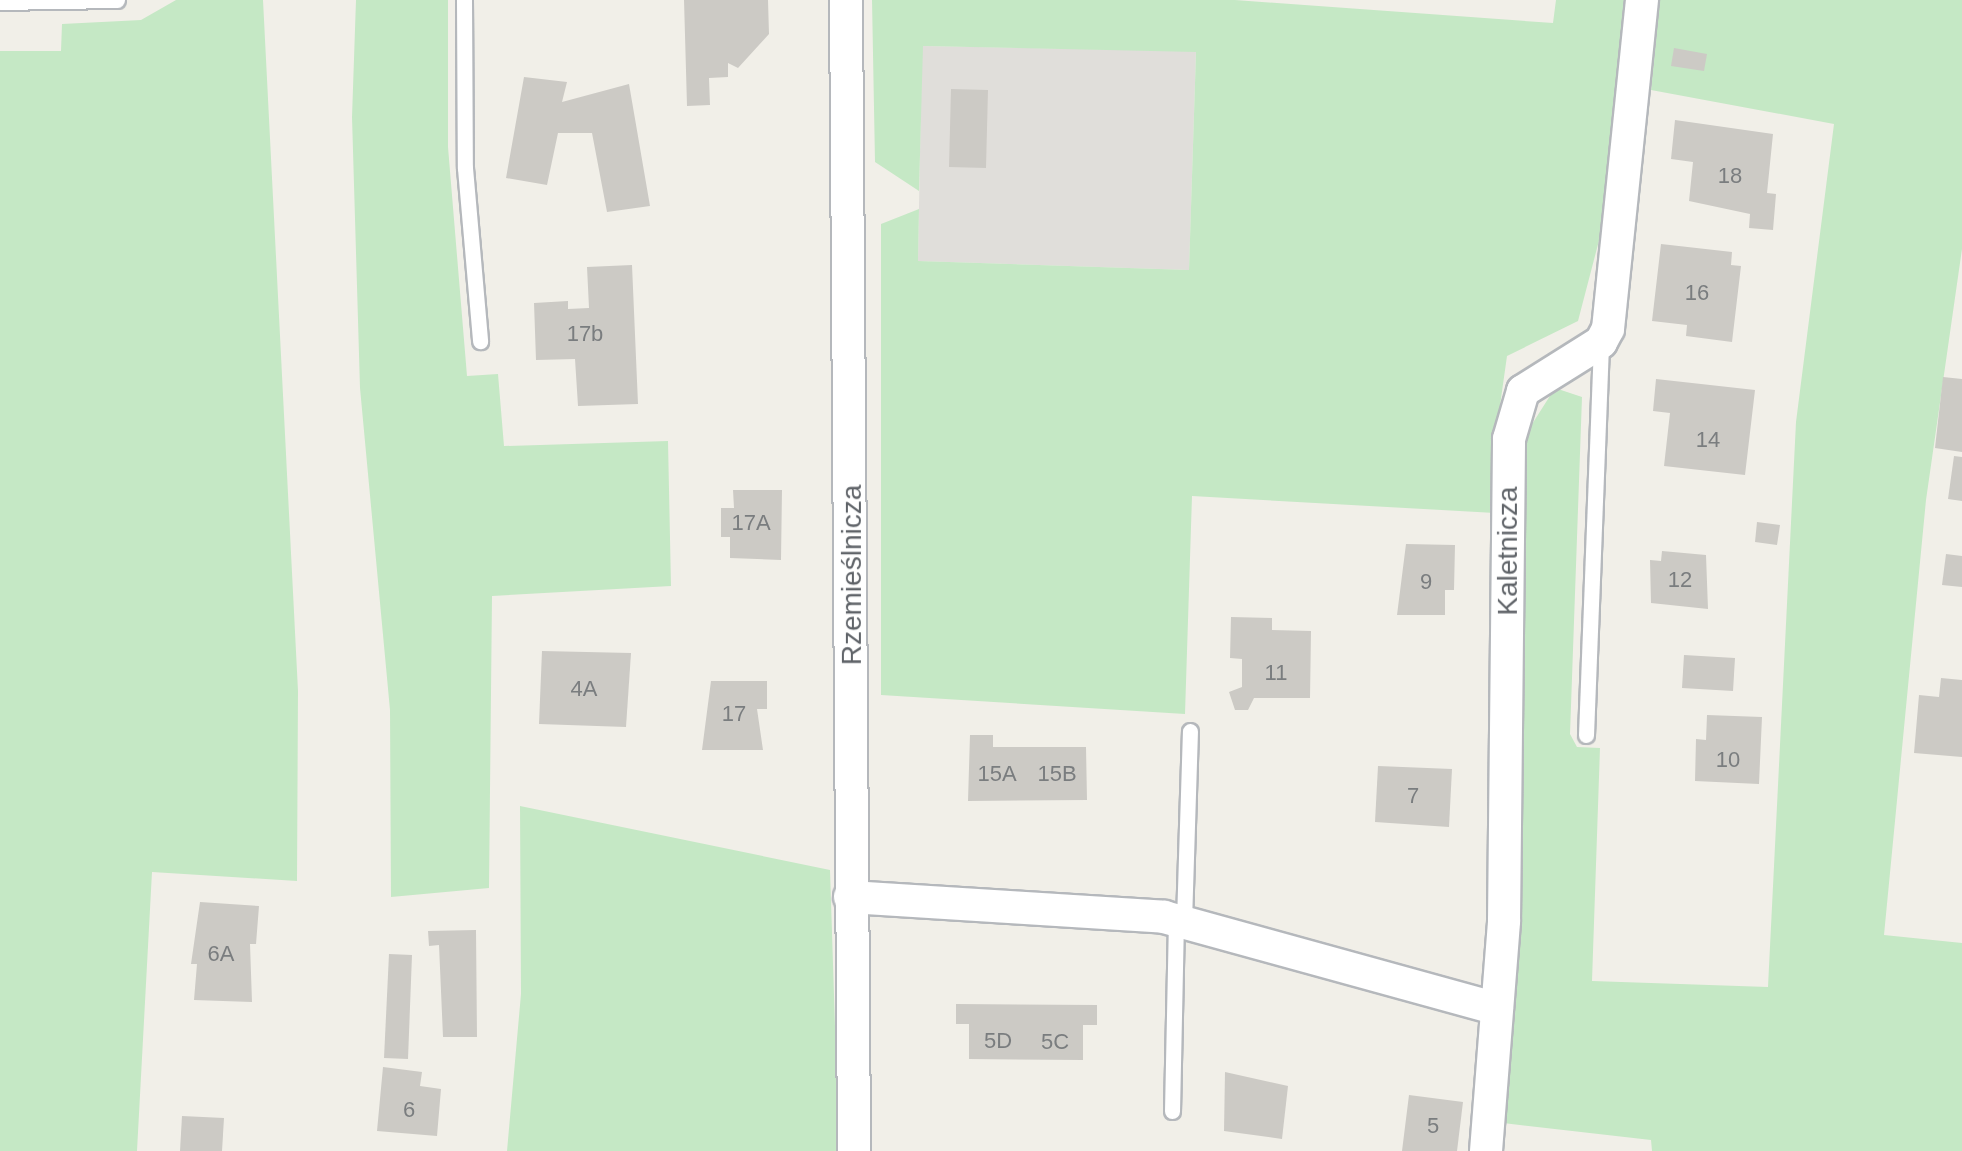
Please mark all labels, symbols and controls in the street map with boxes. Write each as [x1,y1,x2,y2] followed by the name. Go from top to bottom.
[1718,163,1742,189] house number: 18
[1685,280,1709,306] house number: 16
[567,321,603,347] house number: 17b
[1696,427,1720,453] house number: 14
[835,485,869,665] street label: Rzemieślnicza
[1491,486,1525,616] street label: Kaletnicza
[731,510,771,536] house number: 17A
[1668,567,1692,593] house number: 12
[1420,569,1432,595] house number: 9
[1265,660,1287,686] house number: 11
[571,676,597,702] house number: 4A
[722,701,746,727] house number: 17
[1716,747,1740,773] house number: 10
[977,761,1017,787] house number: 15A
[1037,761,1077,787] house number: 15B
[1407,783,1419,809] house number: 7
[208,941,234,967] house number: 6A
[984,1028,1012,1054] house number: 5D
[1041,1029,1069,1055] house number: 5C
[403,1097,415,1123] house number: 6
[1427,1113,1439,1139] house number: 5

